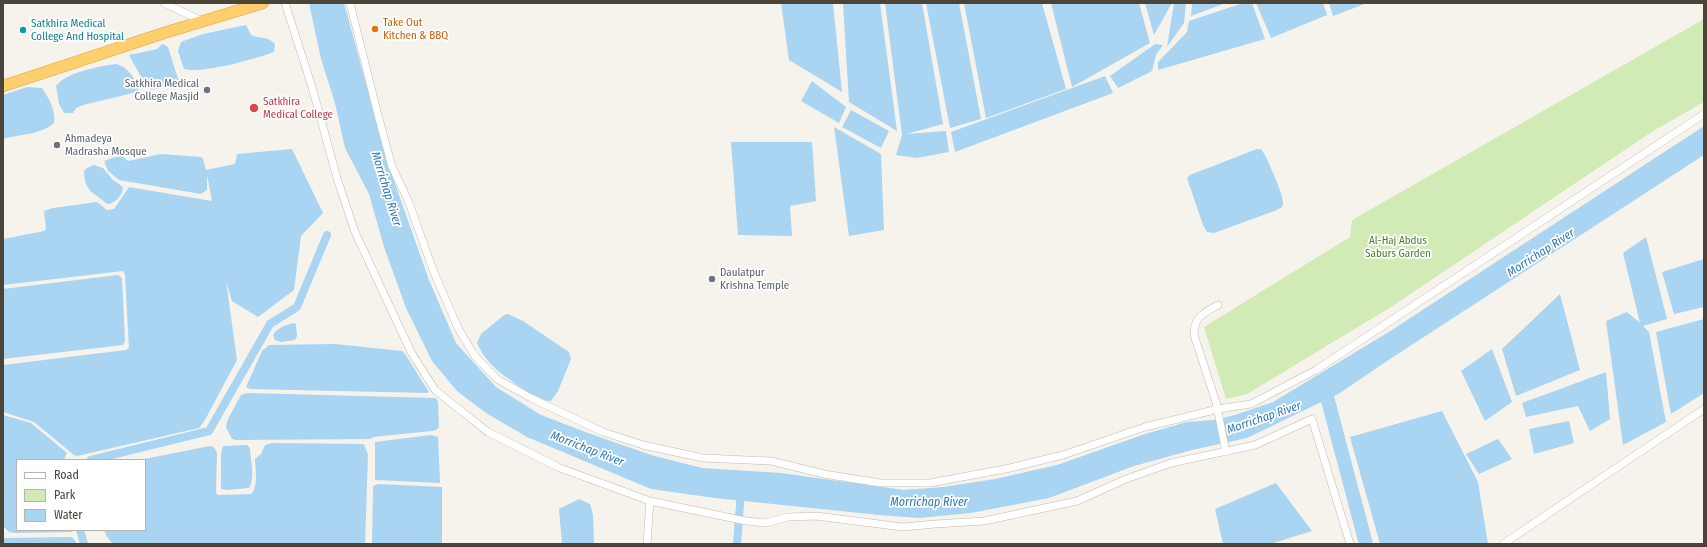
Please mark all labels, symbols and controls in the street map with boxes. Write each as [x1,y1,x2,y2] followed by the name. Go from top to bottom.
[383,16,448,42] place label: Take Out Kitchen & BBQ
[31,17,124,43] place label: Satkhira Medical College And Hospital
[370,24,380,34] marker: Take Out Kitchen & BBQ
[18,25,28,35] marker: Satkhira Medical College And Hospital
[125,77,199,103] place label: Satkhira Medical College Masjid
[202,85,212,95] marker: Satkhira Medical College Masjid
[263,95,333,121] place label: Satkhira Medical College
[248,102,260,114] marker: Satkhira Medical College
[65,132,147,158] place label: Ahmadeya Madrasha Mosque
[52,140,62,150] marker: Ahmadeya Madrasha Mosque
[368,150,404,228] water label: Morrichap River
[1505,226,1577,280] water label: Morrichap River
[1365,234,1431,260] park label: Al-Haj Abdus Saburs Garden
[720,266,789,292] place label: Daulatpur Krishna Temple
[707,274,717,284] marker: Daulatpur Krishna Temple
[1225,399,1303,437] water label: Morrichap River
[548,428,626,470] water label: Morrichap River
[16,459,146,531] legend
[54,468,79,482] text: Road
[54,488,75,502] text: Park
[890,496,968,510] water label: Morrichap River
[54,508,82,522] text: Water

